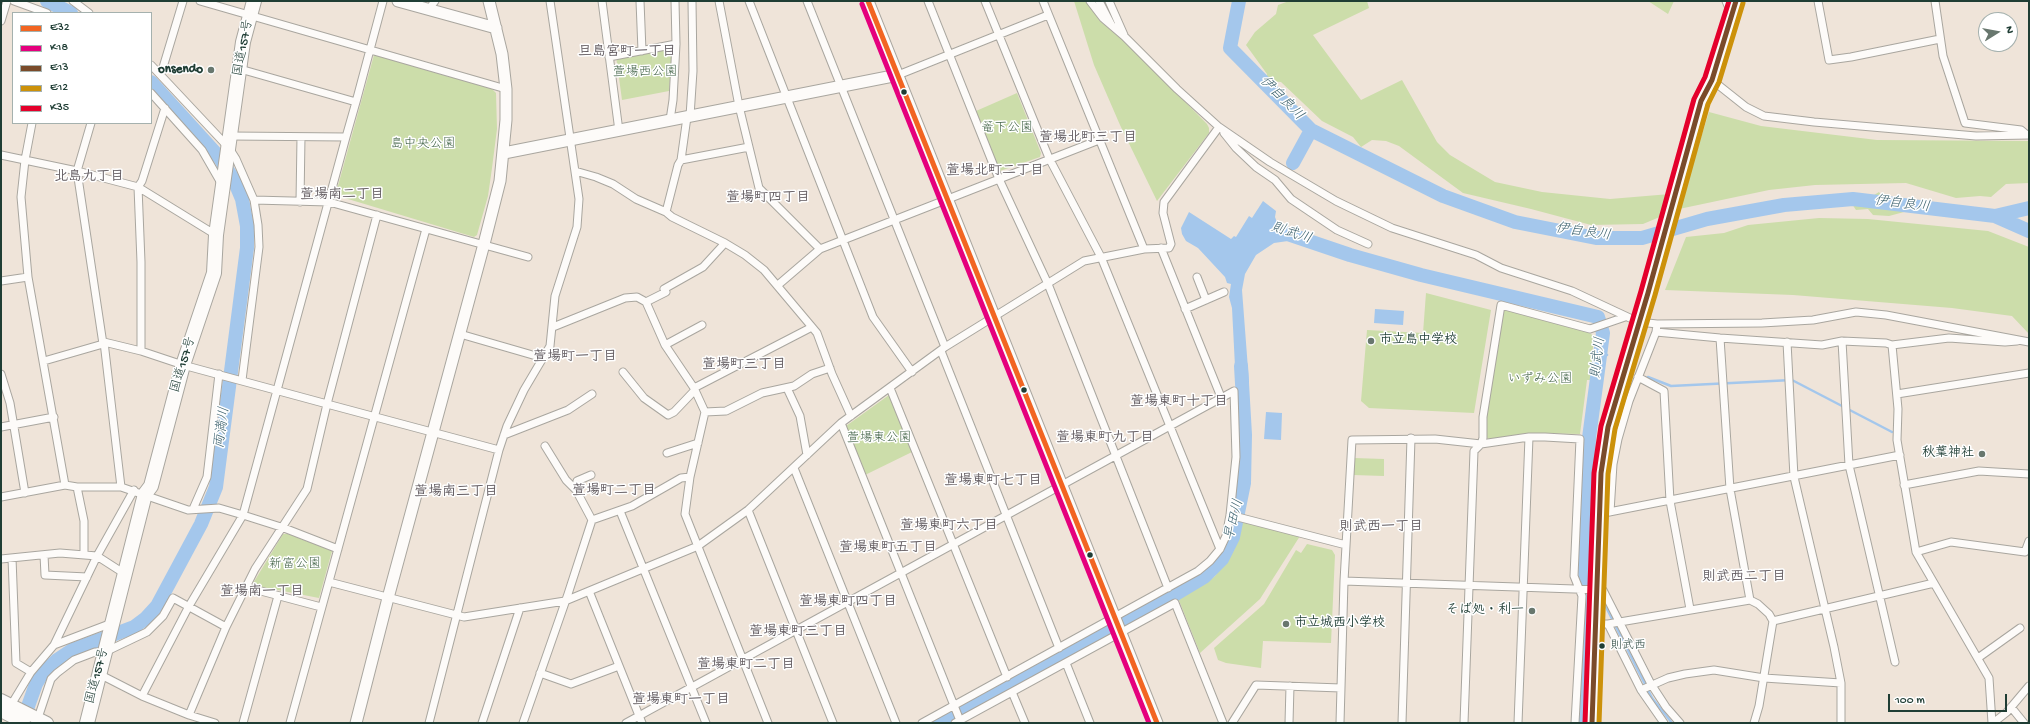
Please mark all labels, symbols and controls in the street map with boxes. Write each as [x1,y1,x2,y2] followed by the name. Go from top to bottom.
[12,12,152,124] legend
[1978,12,2018,52] north arrow
[231,18,257,78] street label: 国道157号
[50,21,70,35] text: E32
[2002,25,2015,35] text: N
[50,41,68,55] text: K18
[578,45,676,61] district label: 旦島宮町一丁目
[50,61,69,75] text: E13
[158,62,203,78] place label: onsendo
[206,65,216,75] marker: onsendo
[613,65,677,81] park label: 萱場西公園
[1255,73,1307,125] water label: 伊自良川
[50,81,68,95] text: E12
[899,87,909,97] unlabelled marker
[50,101,69,115] text: K35
[981,121,1033,137] park label: 篭下公園
[1039,131,1137,147] district label: 萱場北町三丁目
[391,137,455,153] park label: 島中央公園
[946,164,1044,180] district label: 萱場北町二丁目
[54,170,124,186] district label: 北島九丁目
[300,188,384,204] district label: 萱場南二丁目
[726,191,810,207] district label: 萱場町四丁目
[1873,193,1931,217] water label: 伊自良川
[1268,220,1314,248] water label: 則武川
[1554,221,1612,245] water label: 伊自良川
[1379,333,1457,349] place label: 市立島中学校
[168,335,200,395] street label: 国道157号
[1366,336,1376,346] marker: 市立島中学校
[1588,336,1610,380] water label: 則武川
[533,350,617,366] district label: 萱場町一丁目
[702,358,786,374] district label: 萱場町三丁目
[1508,372,1572,388] park label: いずみ公園
[1019,385,1029,395] unlabelled marker
[1130,395,1228,411] district label: 萱場東町十丁目
[212,406,234,450] water label: 両満川
[847,431,911,447] park label: 萱場東公園
[1056,431,1154,447] district label: 萱場東町九丁目
[1922,446,1974,462] place label: 秋葉神社
[1977,449,1987,459] marker: 秋葉神社
[944,474,1042,490] district label: 萱場東町七丁目
[572,484,656,500] district label: 萱場町二丁目
[414,485,498,501] district label: 萱場南三丁目
[1222,498,1248,542] water label: 早田川
[900,519,998,535] district label: 萱場東町六丁目
[1339,520,1423,536] district label: 則武西一丁目
[839,541,937,557] district label: 萱場東町五丁目
[1085,550,1095,560] unlabelled marker
[269,557,321,573] park label: 新富公園
[1702,570,1786,586] district label: 則武西二丁目
[220,585,304,601] district label: 萱場南一丁目
[799,595,897,611] district label: 萱場東町四丁目
[1446,603,1524,619] place label: そば処・利一
[1527,606,1537,616] marker: そば処・利一
[1294,616,1385,632] place label: 市立城西小学校
[1281,619,1291,629] marker: 市立城西小学校
[749,625,847,641] district label: 萱場東町三丁目
[1610,639,1646,653] place label: 則武西
[1597,641,1607,651] marker: 則武西
[83,646,113,706] street label: 国道157号
[697,658,795,674] district label: 萱場東町二丁目
[1890,686,2009,712] scale bar
[632,693,730,709] district label: 萱場東町一丁目
[1895,694,1925,708] text: 100 m

